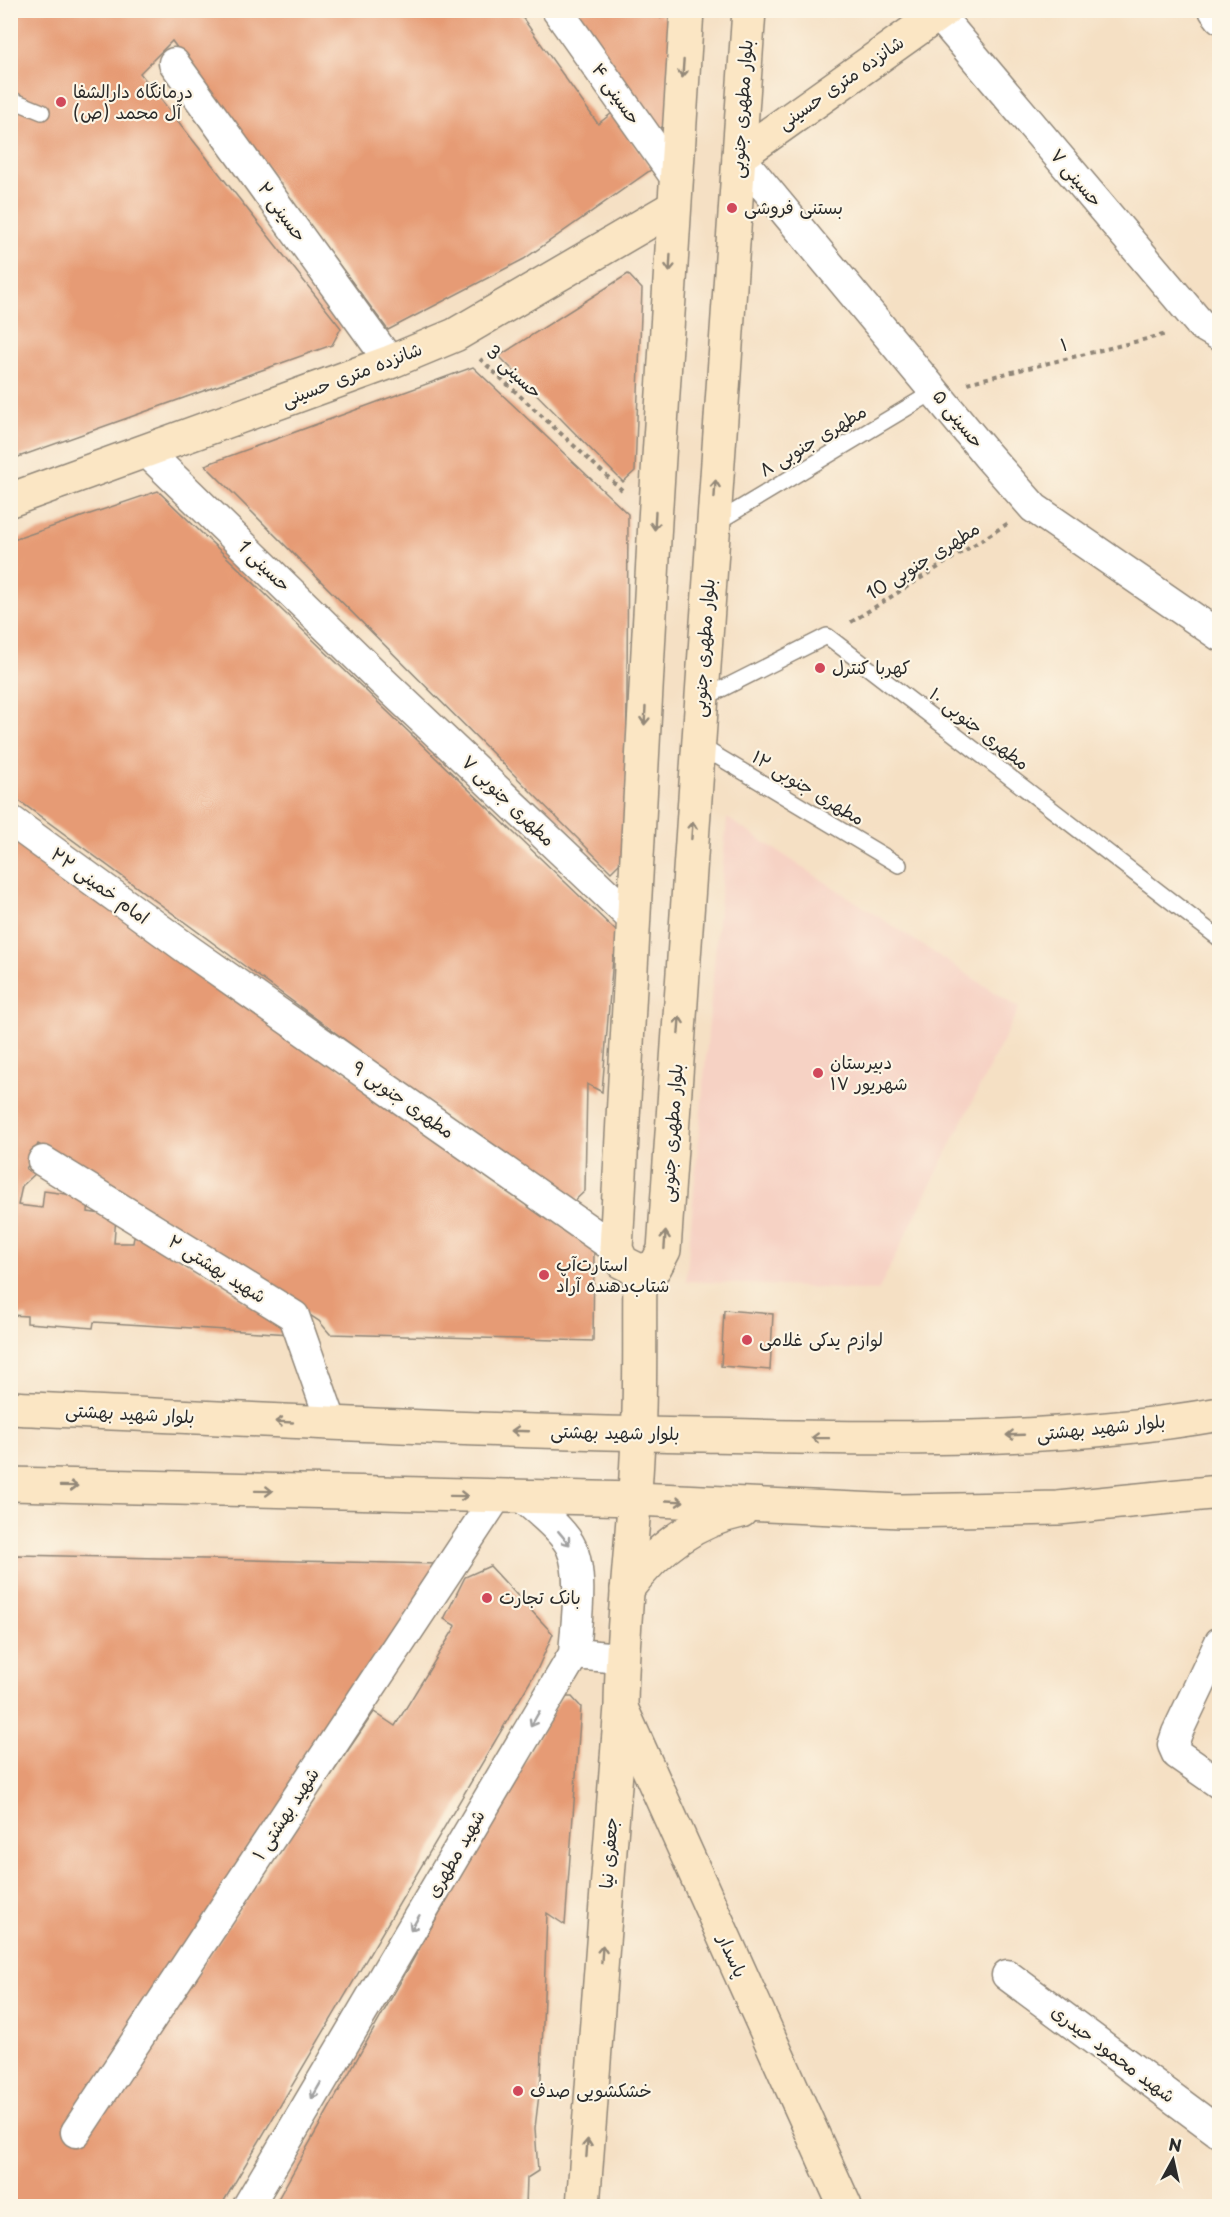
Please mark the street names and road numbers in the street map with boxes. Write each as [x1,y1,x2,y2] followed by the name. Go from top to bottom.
[772,28,909,135] street label: شانزده متری حسینی
[722,39,759,179] street label: بلوار مطهری جنوبی
[586,57,648,129] street label: حسینی ۴
[1045,142,1110,212] street label: حسینی ۷
[252,175,314,247] street label: حسینی ۲
[1057,330,1070,357] street label: ۱
[277,334,426,413] street label: شانزده متری حسینی
[481,338,549,404] street label: حسینی 3
[927,383,991,453] street label: حسینی ۵
[753,397,871,482] street label: مطهری جنوبی ۸
[860,514,984,606] street label: مطهری جنوبی 10
[232,533,298,597] street label: حسینی 1
[684,578,721,718] street label: بلوار مطهری جنوبی
[924,680,1036,776] street label: مطهری جنوبی ۱۰
[747,742,870,831] street label: مطهری جنوبی ۱۲
[456,748,562,852] street label: مطهری جنوبی ۷
[45,840,156,931] street label: امام خمینی ۲۲
[347,1053,461,1144] street label: مطهری جنوبی ۹
[652,1063,689,1203] street label: بلوار مطهری جنوبی
[164,1227,272,1309] street label: شهید بهشتی ۲
[65,1396,195,1429] street label: بلوار شهید بهشتی
[1035,1406,1167,1447] street label: بلوار شهید بهشتی
[550,1417,680,1446] street label: بلوار شهید بهشتی
[245,1762,325,1865] street label: شهید بهشتی ۱
[419,1804,491,1902] street label: شهید مطهری
[592,1816,623,1889] street label: جعفری نیا
[711,1928,755,1981] street label: پاسدار
[1046,1997,1182,2108] street label: شهید محمود حیدری

